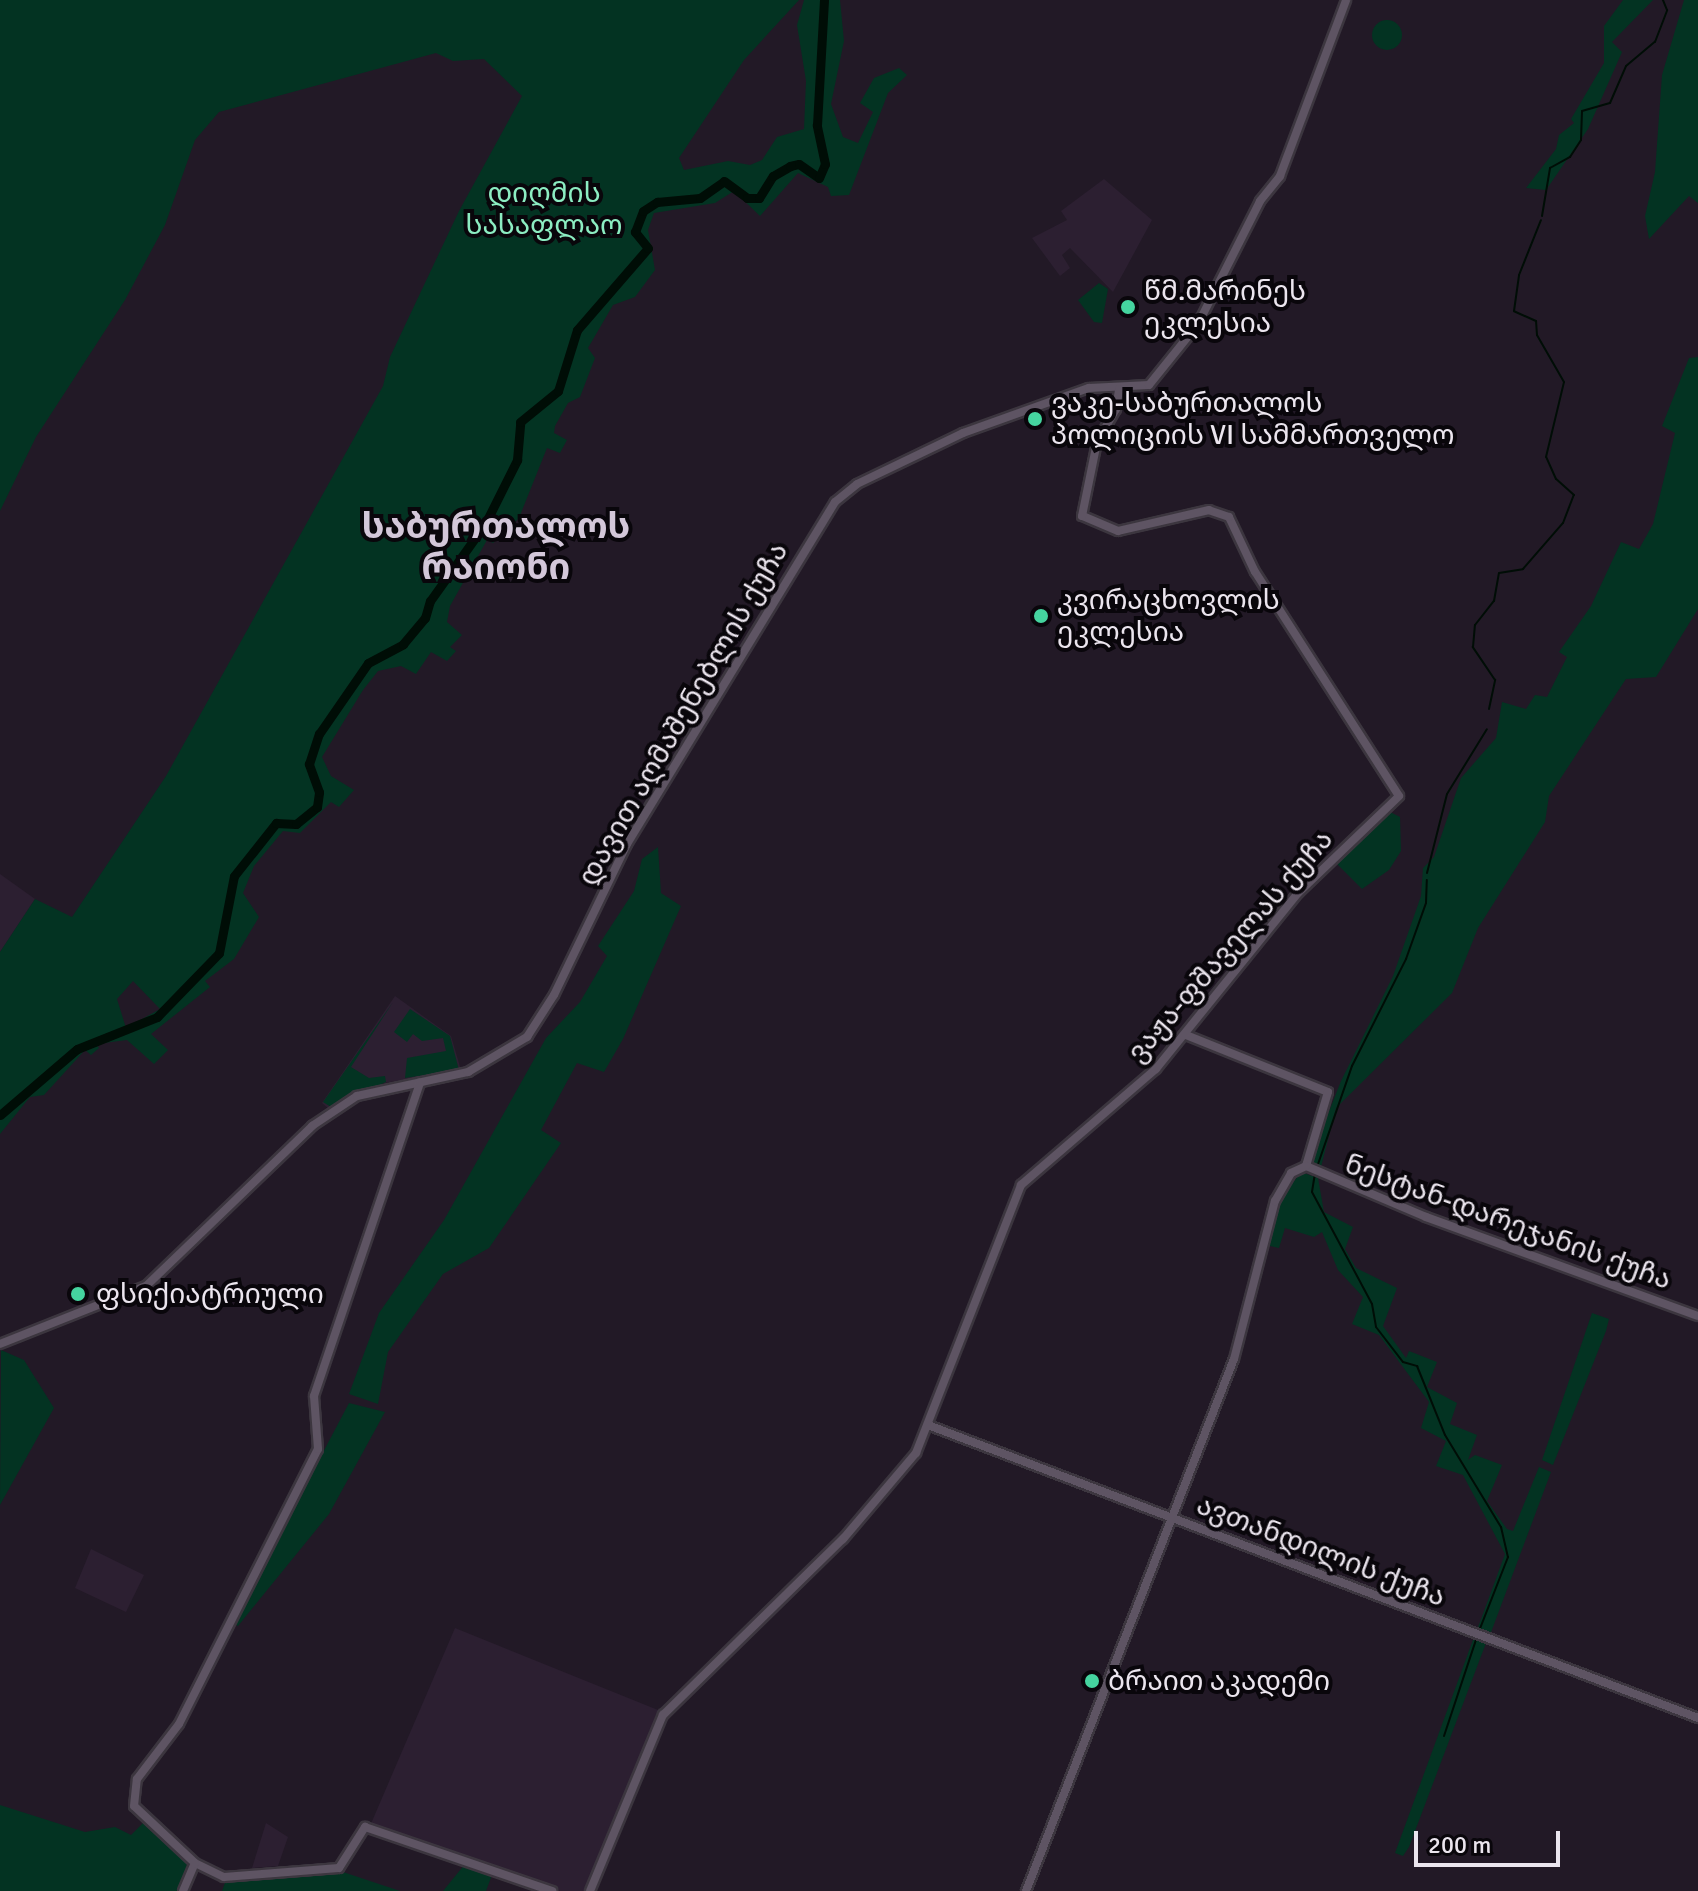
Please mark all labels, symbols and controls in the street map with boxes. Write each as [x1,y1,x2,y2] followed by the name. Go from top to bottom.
[465,176,623,242] park label: დიღმის სასაფლაო
[1144,274,1306,340] place label: წმ.მარინეს ეკლესია
[1119,298,1137,316] marker: წმ.მარინეს ეკლესია
[1051,386,1455,452] place label: ვაკე-საბურთალოს პოლიციის VI სამმართველო
[1026,410,1044,428] marker: ვაკე-საბურთალოს პოლიციის VI სამმართველო
[362,504,630,589] district label: საბურთალოს რაიონი
[571,537,795,891] street label: დავით აღმაშენებლის ქუჩა
[1057,583,1280,649] place label: კვირაცხოვლის ეკლესია
[1032,607,1050,625] marker: კვირაცხოვლის ეკლესია
[1120,823,1340,1069] street label: ვაჟა-ფშაველას ქუჩა
[1340,1147,1676,1297] street label: ნესტან-დარეჯანის ქუჩა
[96,1277,324,1311] place label: ფსიქიატრიული
[67,1283,89,1305] marker: ფსიქიატრიული
[1192,1488,1450,1614] street label: ავთანდილის ქუჩა
[1108,1664,1330,1698] place label: ბრაით აკადემი
[1083,1672,1101,1690] marker: ბრაით აკადემი
[1418,1815,1564,1865] scale bar
[1428,1830,1491,1860] text: 200 m

